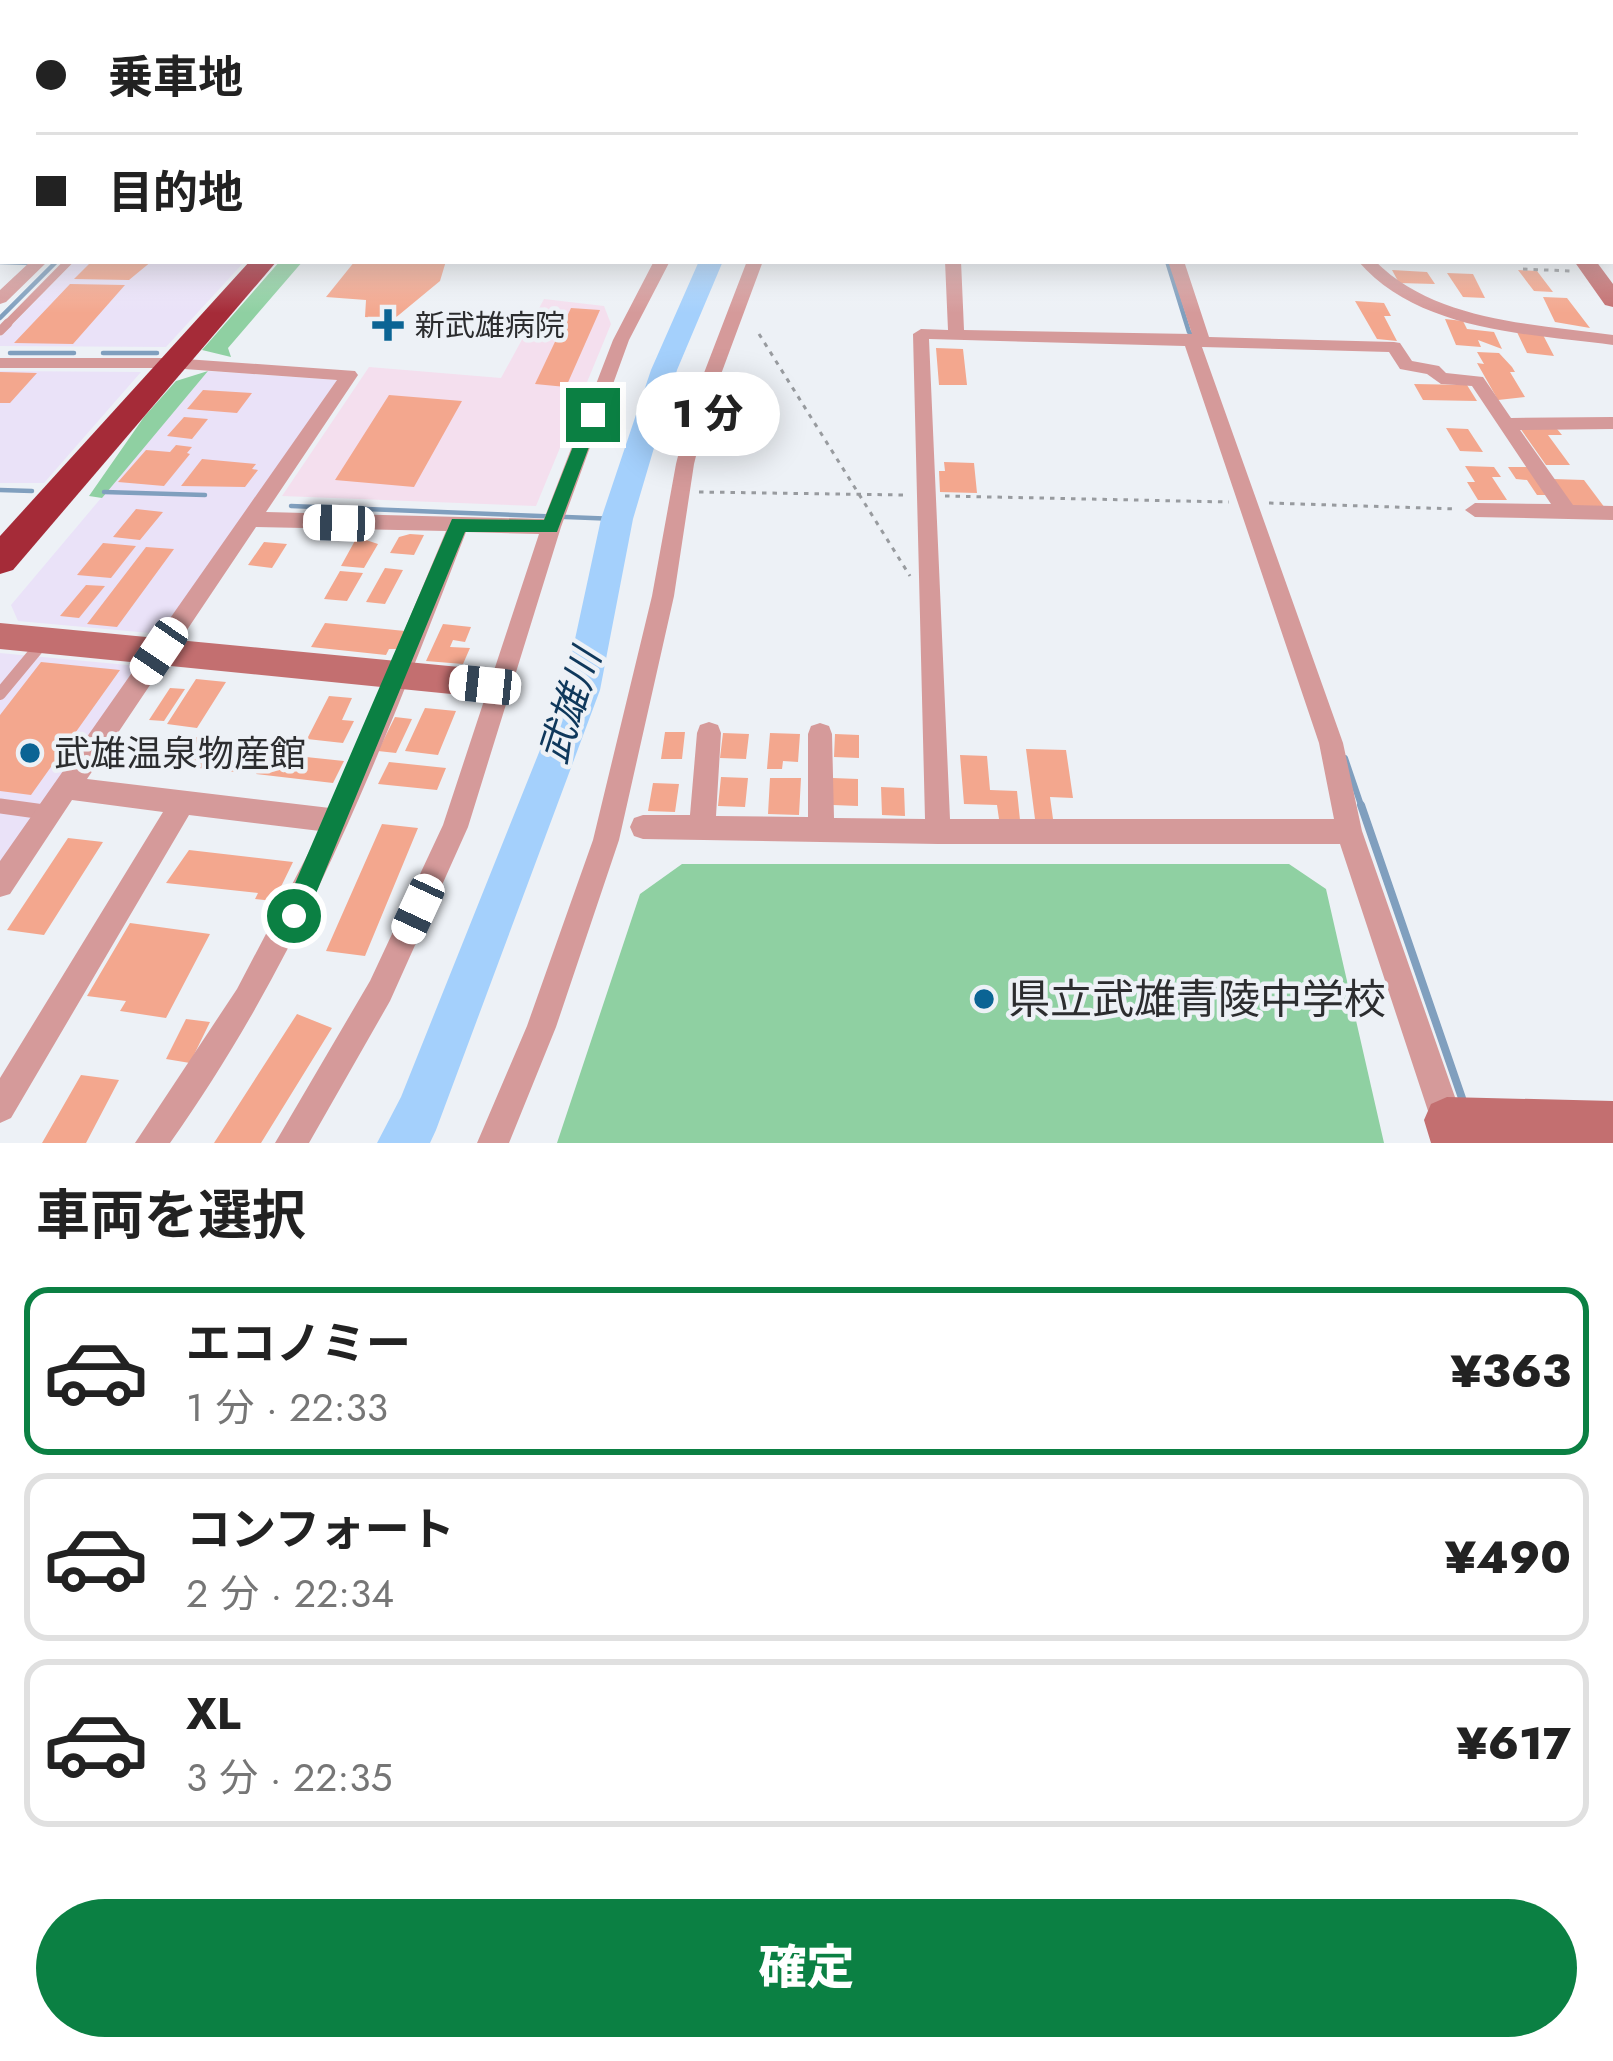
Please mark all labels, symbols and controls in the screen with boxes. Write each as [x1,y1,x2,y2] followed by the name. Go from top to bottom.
[108,45,243,110] text: 乗車地
[108,160,243,225] text: 目的地
[415,304,565,347] place label: 新武雄病院
[372,309,404,341] marker: 新武雄病院
[635,373,779,457] callout: 1 分
[672,385,744,442] text: 1 分
[566,388,620,442] route end
[302,504,376,542] car
[124,611,194,691] car
[525,638,616,770] water label: 武雄川
[447,663,523,707] car
[54,727,306,779] place label: 武雄温泉物産館
[17,740,43,766] marker: 武雄温泉物産館
[386,869,450,949] car
[267,889,321,943] route start
[1008,969,1386,1030] place label: 県立武雄青陵中学校
[971,986,997,1012] marker: 県立武雄青陵中学校
[36,1176,306,1254] text: 車両を選択
[186,1311,411,1376] text: エコノミー
[42,1317,150,1425] icon: car
[1450,1339,1571,1404] text: ¥363
[186,1379,388,1436] text: 1 分 · 22:33
[186,1497,455,1562] text: コンフォート
[42,1503,150,1611] icon: car
[1445,1525,1571,1590] text: ¥490
[186,1565,394,1622] text: 2 分 · 22:34
[186,1681,241,1746] text: XL
[42,1689,150,1797] icon: car
[1456,1711,1571,1776] text: ¥617
[186,1749,392,1806] text: 3 分 · 22:35
[36,1899,1577,2037] button: 確定

